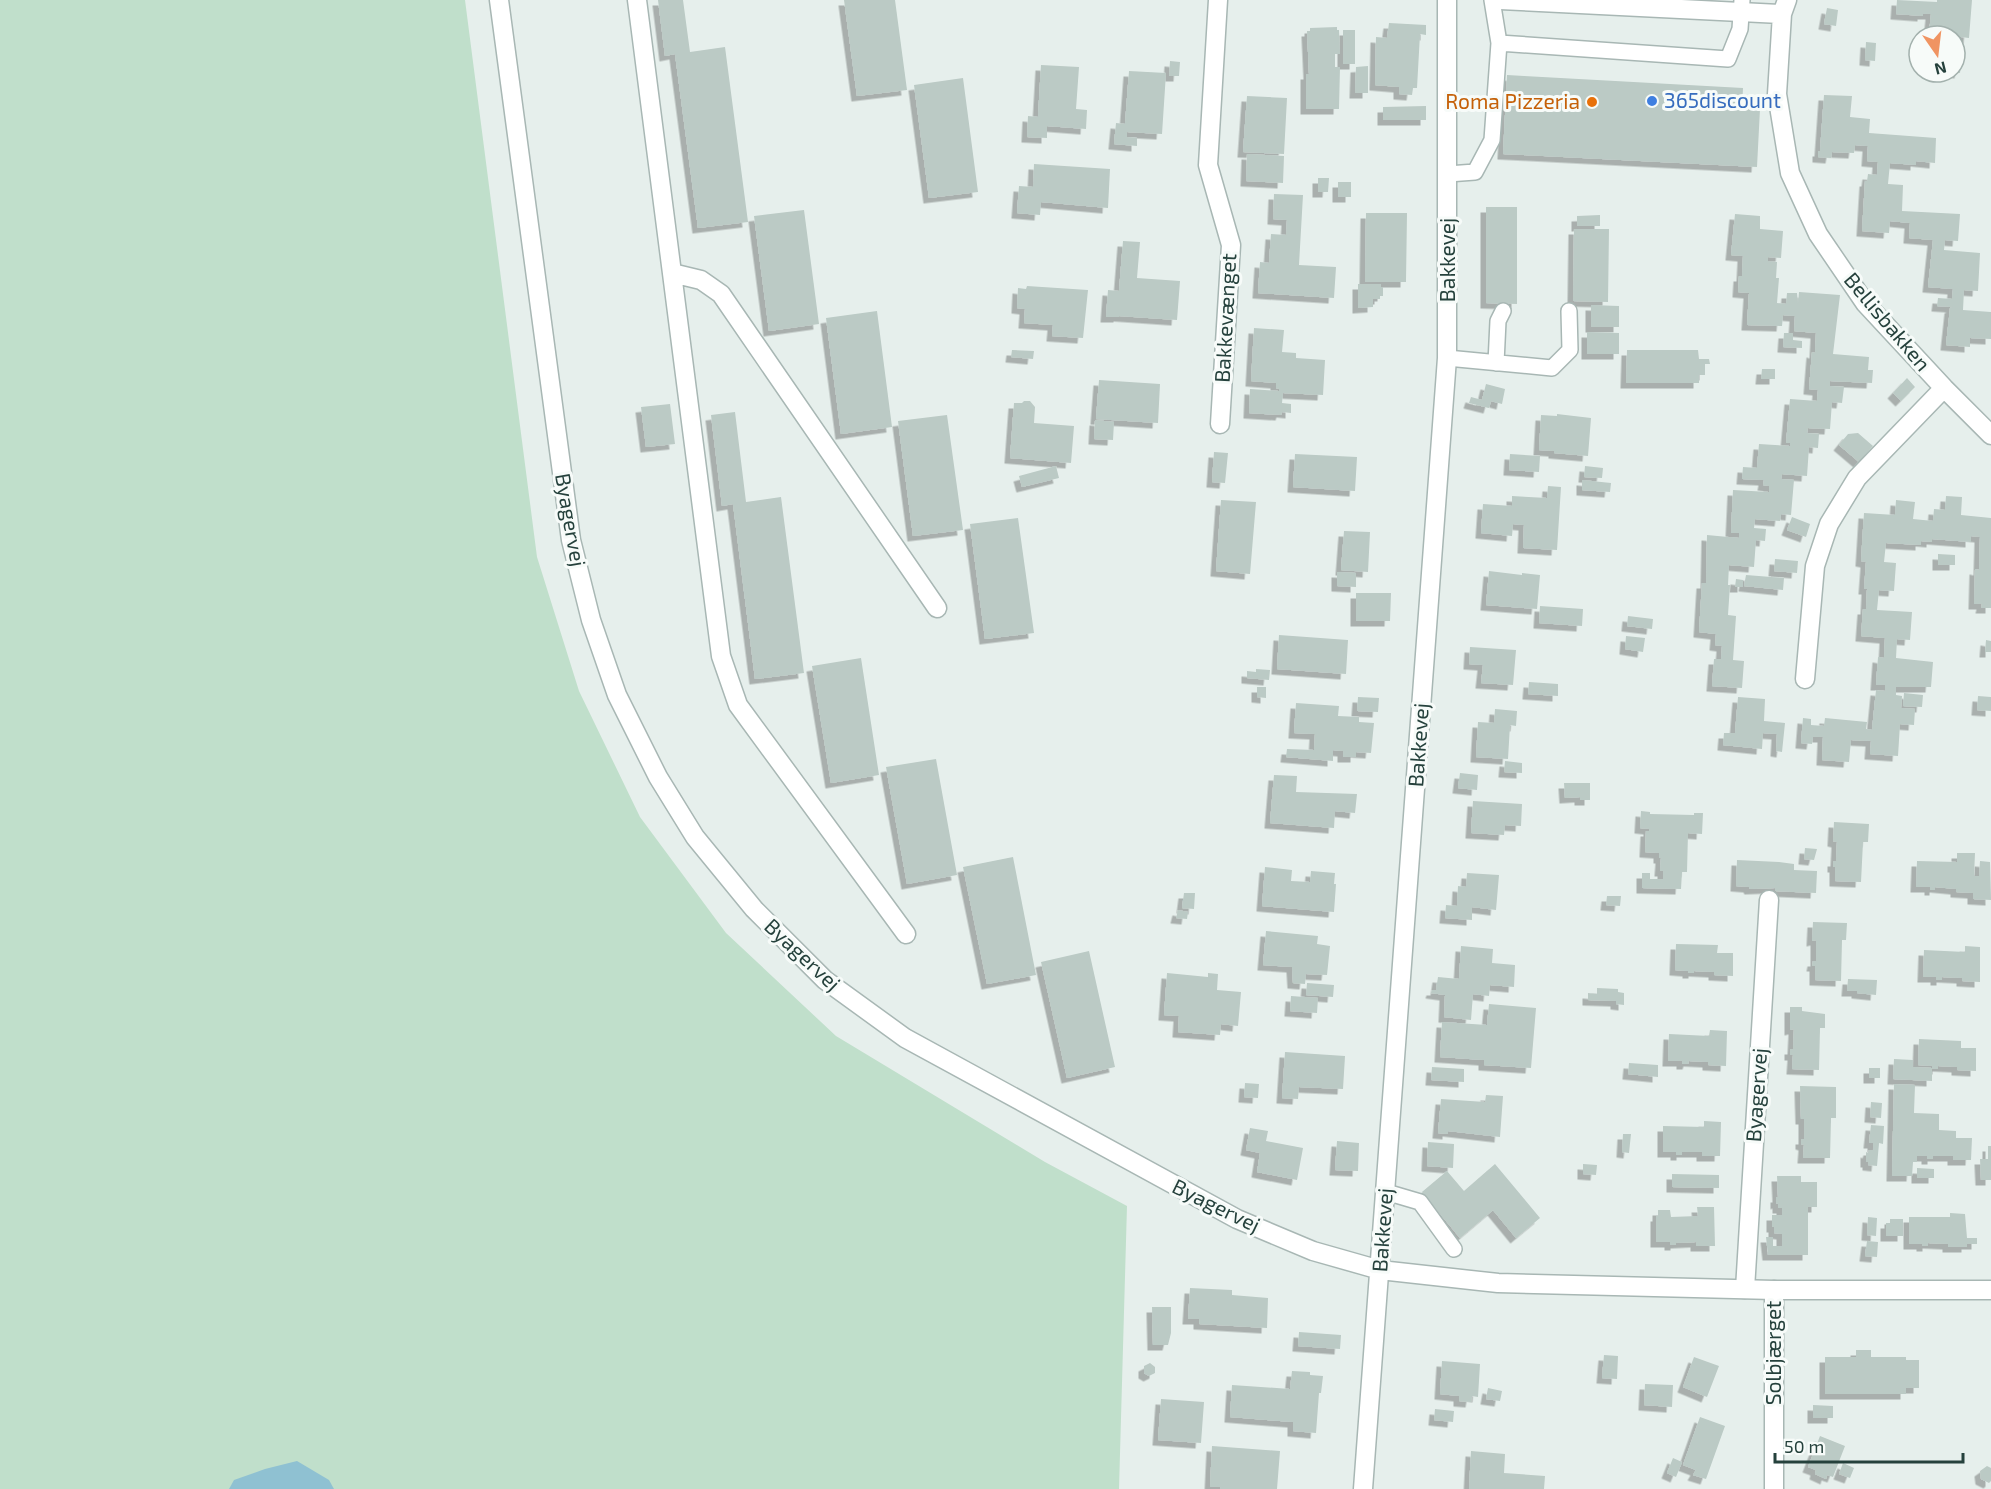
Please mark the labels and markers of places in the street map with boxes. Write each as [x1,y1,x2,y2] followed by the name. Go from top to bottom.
[1664,87,1781,112] place label: 365discount
[1445,88,1580,113] place label: Roma Pizzeria
[1645,94,1659,108] marker: 365discount
[1585,95,1599,109] marker: Roma Pizzeria

